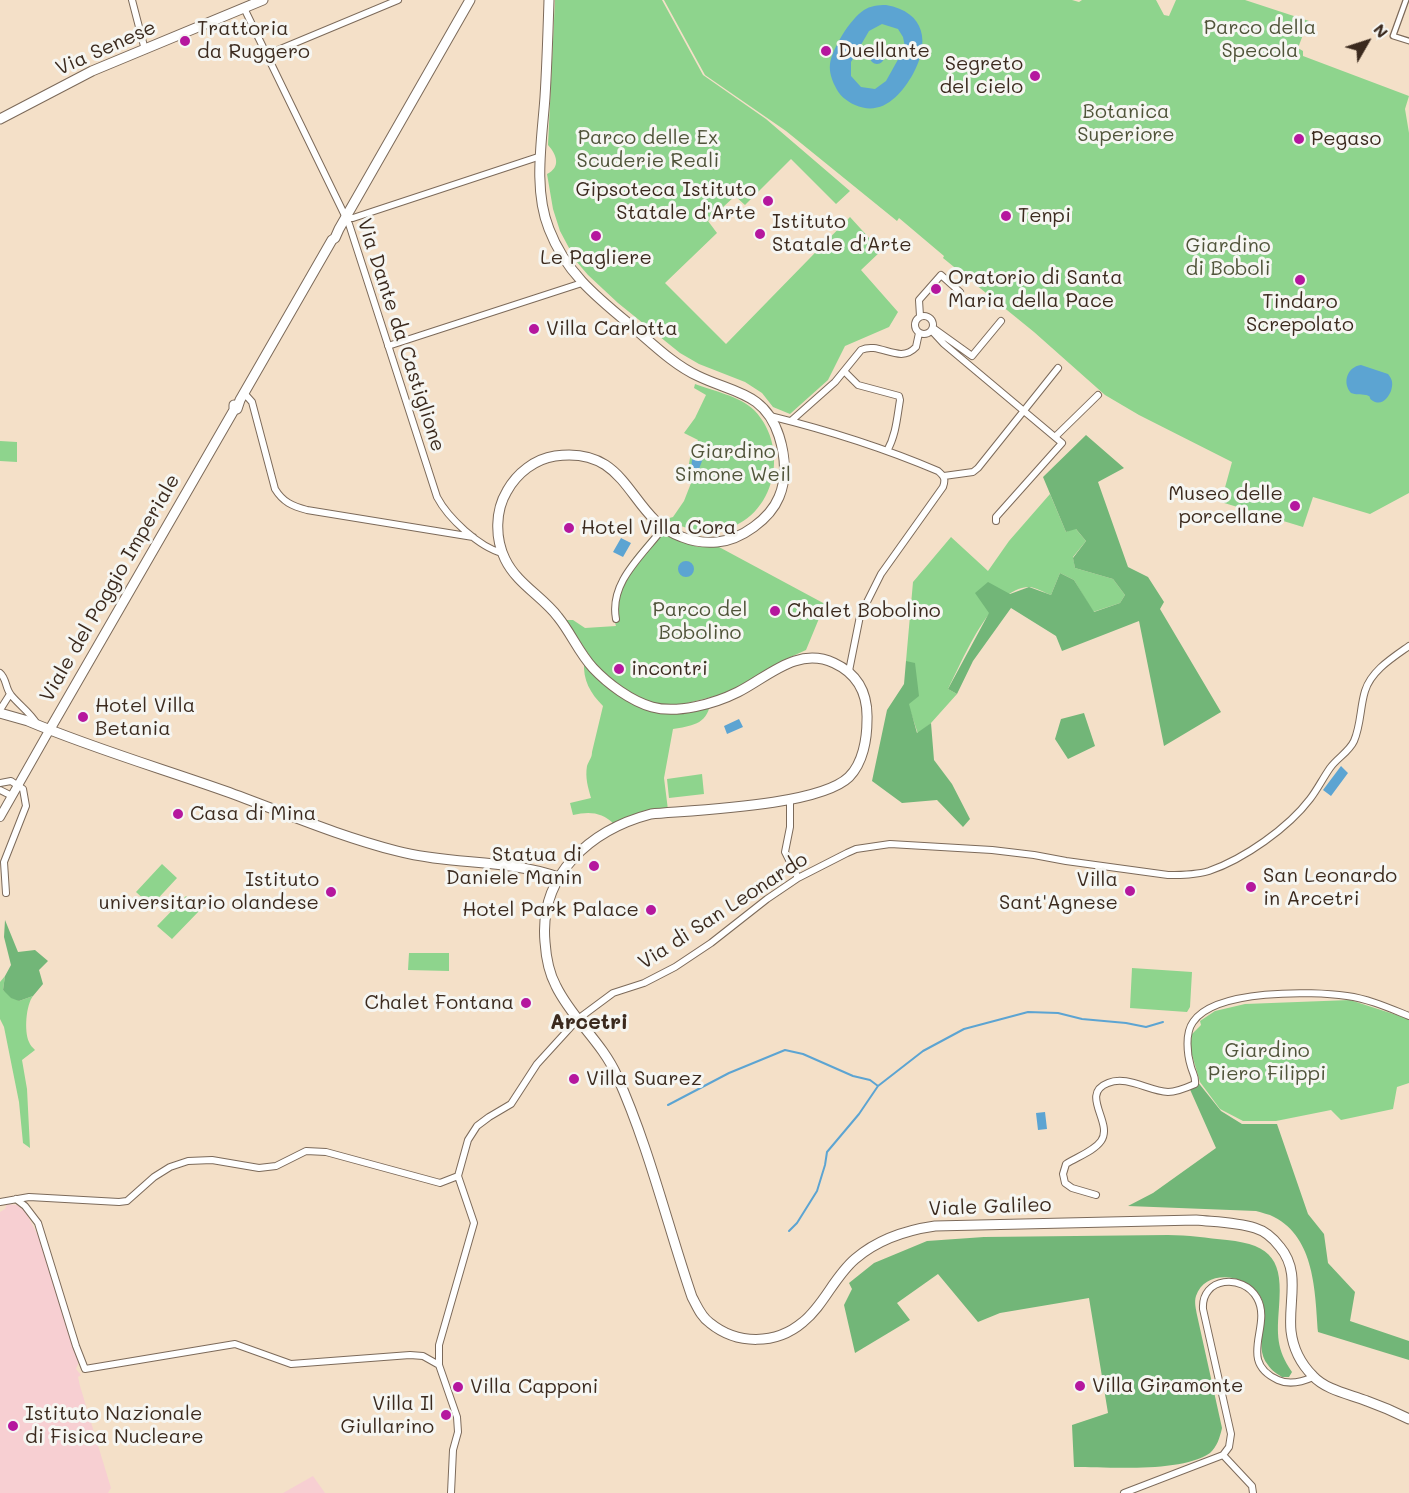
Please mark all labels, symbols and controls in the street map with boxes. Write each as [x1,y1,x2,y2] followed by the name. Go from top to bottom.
[1337,12,1397,72] north arrow
[52,15,160,81] street label: Via Senese
[1204,16,1316,63] park label: Parco della Specola
[197,17,310,64] place label: Trattoria da Ruggero
[1369,19,1393,42] text: N
[178,34,192,48] marker: Trattoria da Ruggero
[838,39,930,63] place label: Duellante
[819,44,833,58] marker: Duellante
[939,52,1023,99] place label: Segreto del cielo
[1028,69,1042,83] marker: Segreto del cielo
[1077,100,1175,147] park label: Botanica Superiore
[577,126,719,173] park label: Parco delle Ex Scuderie Reali
[1311,127,1381,151] place label: Pegaso
[1292,132,1306,146] marker: Pegaso
[576,178,756,225] place label: Gipsoteca Istituto Statale d'Arte
[761,194,775,208] marker: Gipsoteca Istituto Statale d'Arte
[1018,204,1071,228] place label: Tenpi
[999,209,1013,223] marker: Tenpi
[772,210,912,257] place label: Istituto Statale d'Arte
[352,215,450,455] street label: Via Dante da Castiglione
[753,227,767,241] marker: Istituto Statale d'Arte
[589,229,603,243] marker: Le Pagliere
[1185,234,1271,281] park label: Giardino di Boboli
[540,246,652,270] place label: Le Pagliere
[948,266,1123,313] place label: Oratorio di Santa Maria della Pace
[1293,273,1307,287] marker: Tindaro Screpolato
[929,282,943,296] marker: Oratorio di Santa Maria della Pace
[1246,290,1354,337] place label: Tindaro Screpolato
[546,317,678,341] place label: Villa Carlotta
[527,322,541,336] marker: Villa Carlotta
[675,440,791,487] park label: Giardino Simone Weil
[35,470,185,706] street label: Viale del Poggio Imperiale
[1168,482,1283,529] place label: Museo delle porcellane
[1288,499,1302,513] marker: Museo delle porcellane
[581,516,736,540] place label: Hotel Villa Cora
[562,521,576,535] marker: Hotel Villa Cora
[653,598,747,645] park label: Parco del Bobolino
[787,599,941,623] place label: Chalet Bobolino
[768,604,782,618] marker: Chalet Bobolino
[631,657,708,681] place label: incontri
[612,662,626,676] marker: incontri
[95,694,195,741] place label: Hotel Villa Betania
[76,710,90,724] marker: Hotel Villa Betania
[190,802,316,826] place label: Casa di Mina
[171,807,185,821] marker: Casa di Mina
[446,843,582,890] place label: Statua di Daniele Manin
[634,847,812,975] street label: Via di San Leonardo
[587,859,601,873] marker: Statua di Daniele Manin
[1263,864,1397,911] place label: San Leonardo in Arcetri
[99,868,319,915] place label: Istituto universitario olandese
[999,868,1118,915] place label: Villa Sant'Agnese
[1244,880,1258,894] marker: San Leonardo in Arcetri
[1123,884,1137,898] marker: Villa Sant'Agnese
[324,885,338,899] marker: Istituto universitario olandese
[462,898,639,922] place label: Hotel Park Palace
[644,903,658,917] marker: Hotel Park Palace
[364,991,514,1015] place label: Chalet Fontana
[519,996,533,1010] marker: Chalet Fontana
[550,1010,628,1036] district label: Arcetri
[1208,1039,1326,1086] park label: Giardino Piero Filippi
[586,1067,702,1091] place label: Villa Suarez
[567,1072,581,1086] marker: Villa Suarez
[928,1193,1052,1221] street label: Viale Galileo
[1092,1374,1243,1398] place label: Villa Giramonte
[470,1375,598,1399] place label: Villa Capponi
[1073,1379,1087,1393] marker: Villa Giramonte
[451,1380,465,1394] marker: Villa Capponi
[341,1392,434,1439] place label: Villa Il Giullarino
[25,1402,204,1449] place label: Istituto Nazionale di Fisica Nucleare
[439,1408,453,1422] marker: Villa Il Giullarino
[6,1419,20,1433] marker: Istituto Nazionale di Fisica Nucleare

